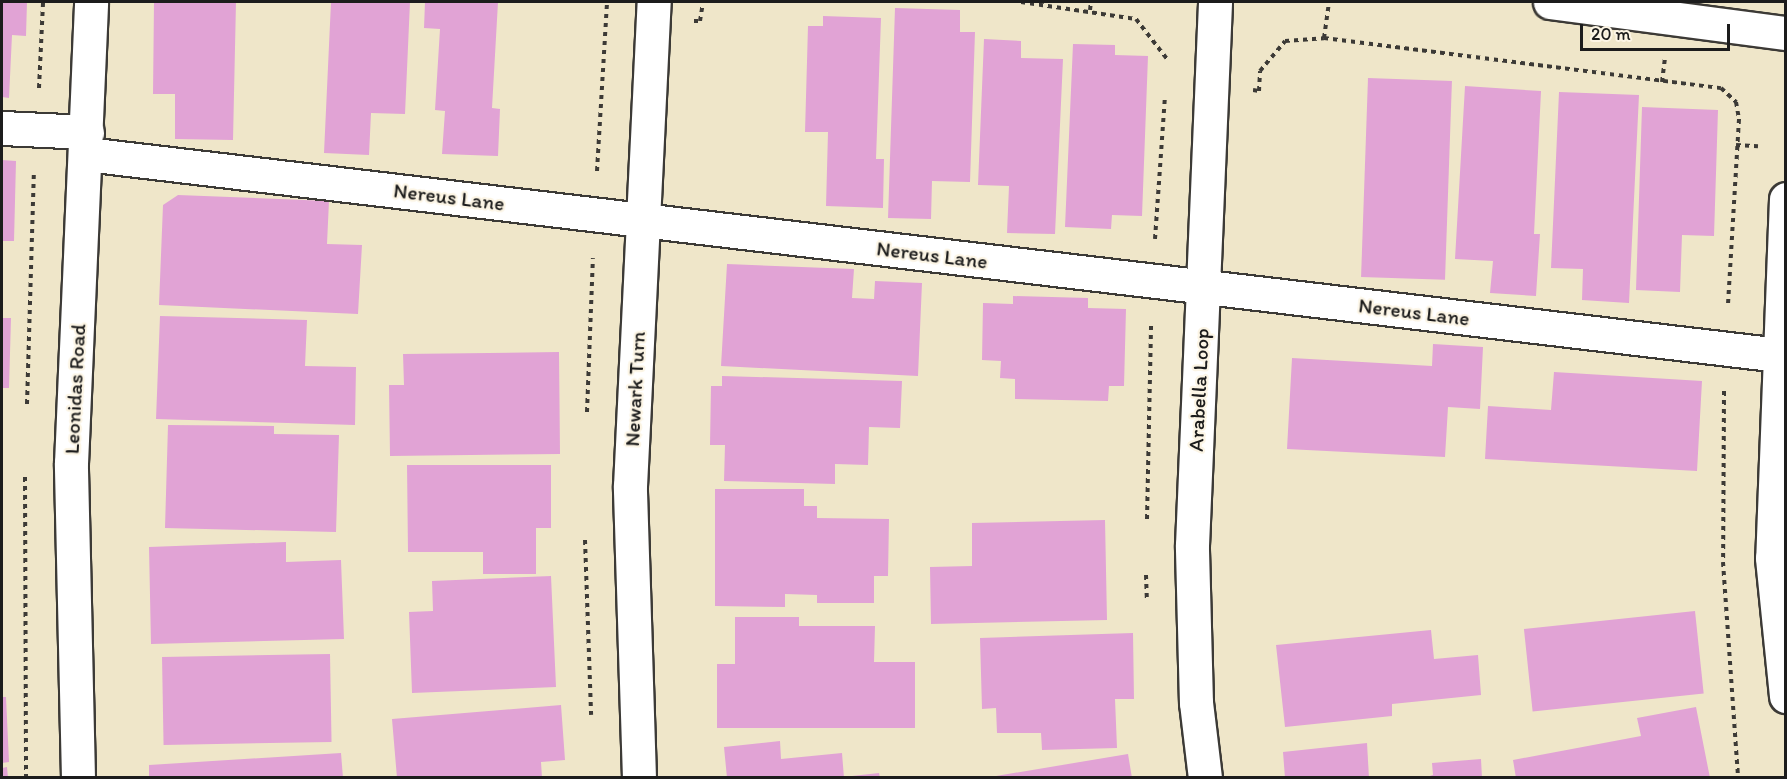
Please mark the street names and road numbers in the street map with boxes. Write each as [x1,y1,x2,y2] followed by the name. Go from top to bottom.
[392,178,506,216] street label: Nereus Lane
[875,236,989,274] street label: Nereus Lane
[1357,293,1471,331] street label: Nereus Lane
[59,323,91,455] street label: Leonidas Road
[1183,327,1215,453] street label: Arabella Loop
[619,332,651,446] street label: Newark Turn

